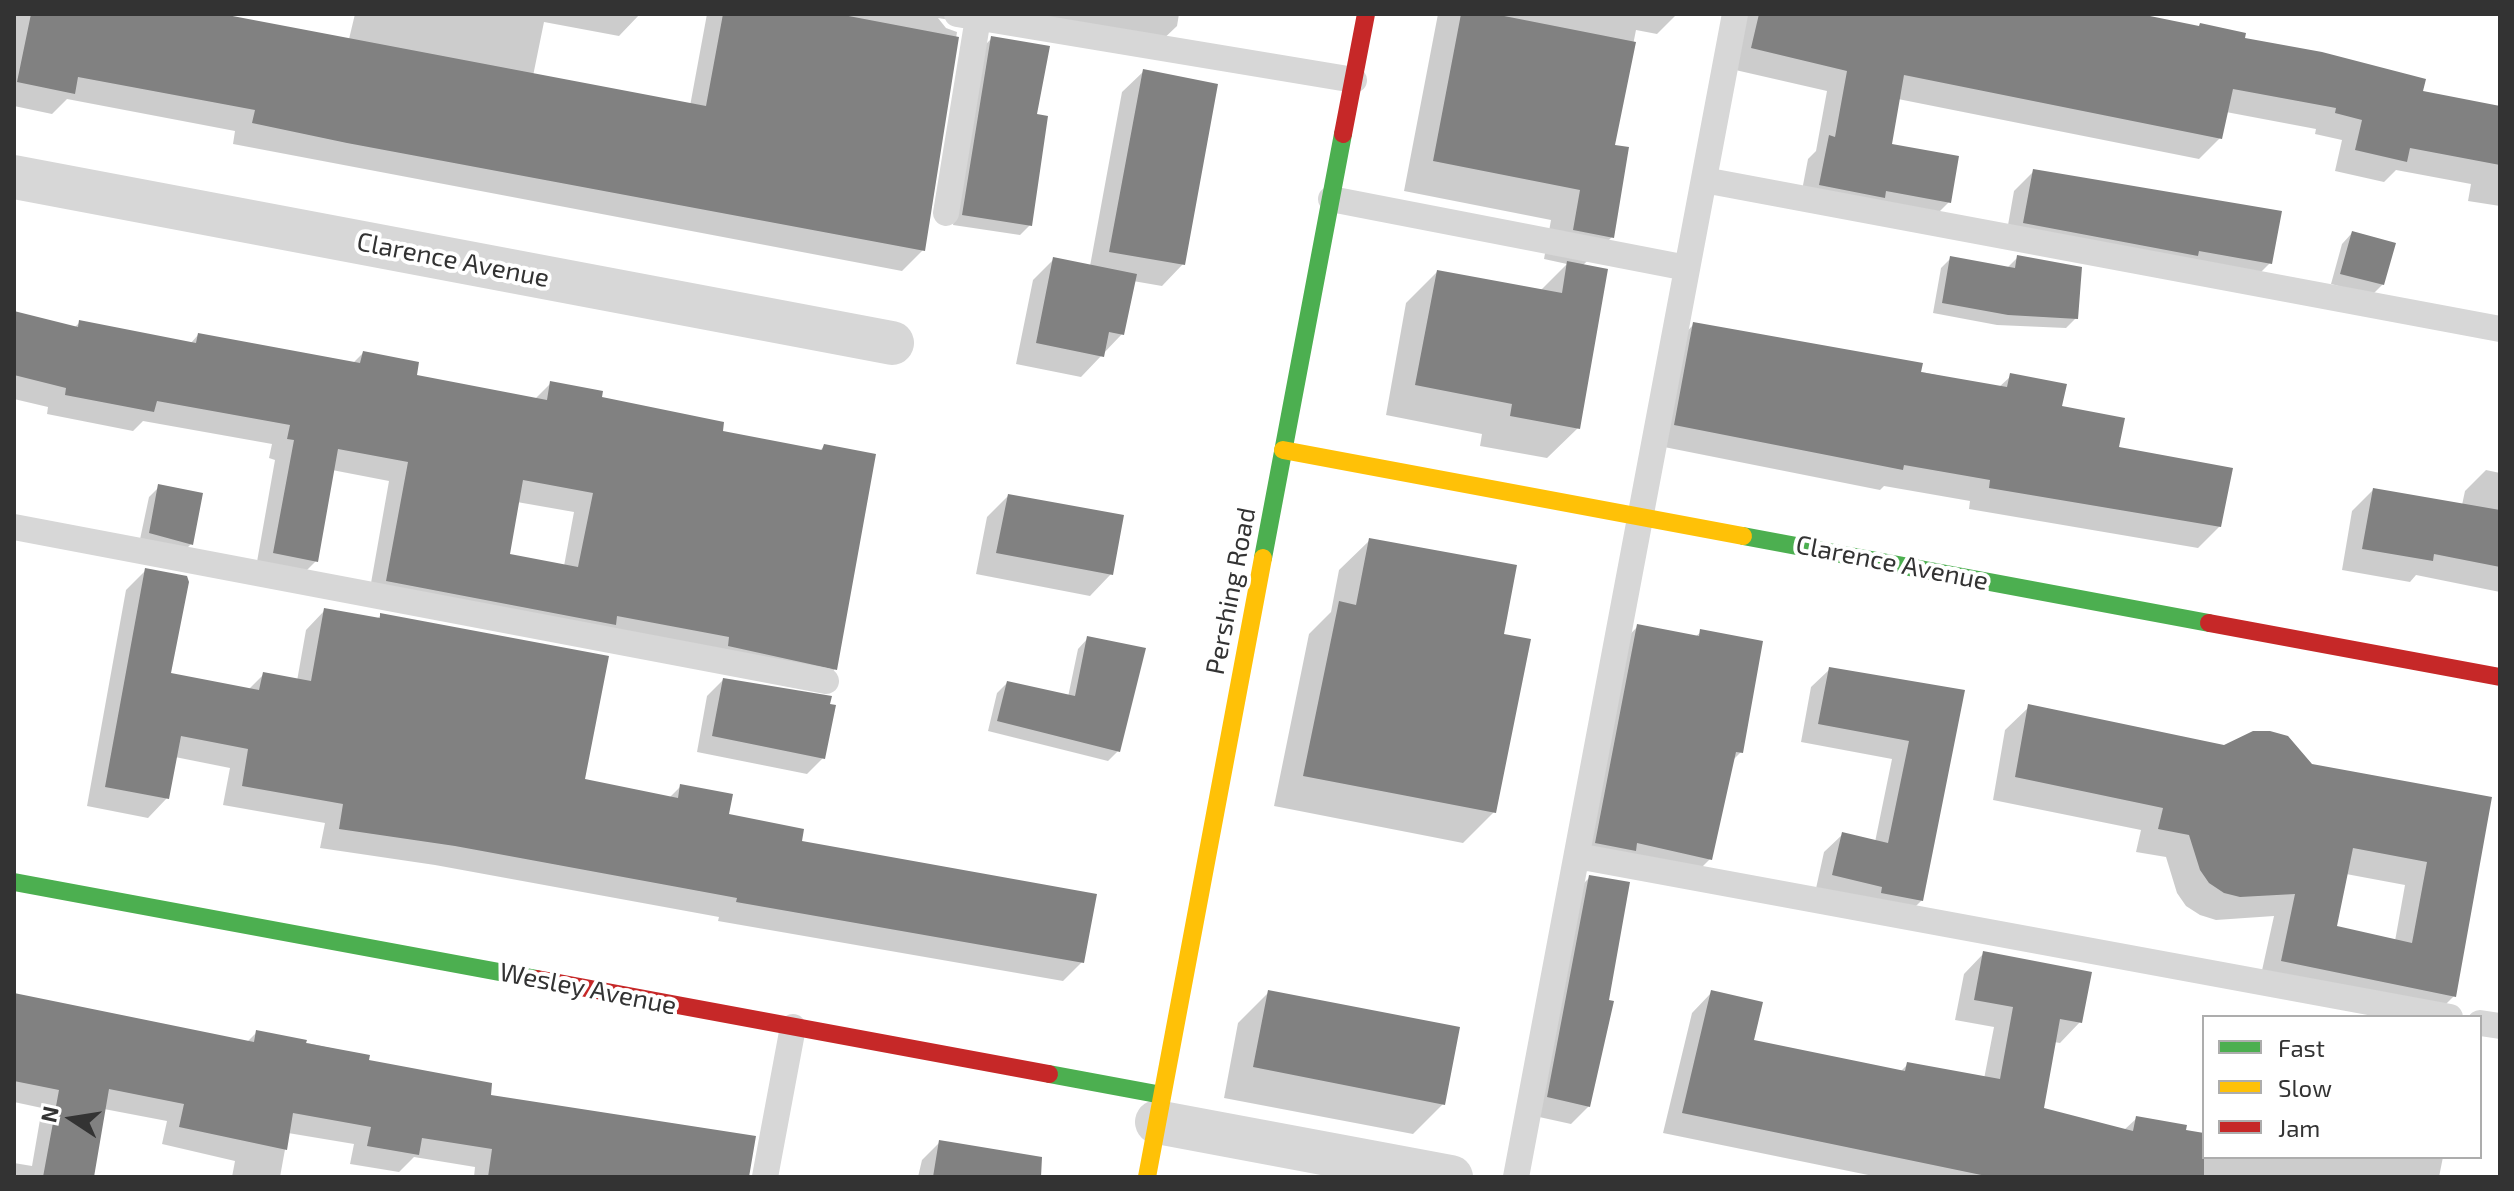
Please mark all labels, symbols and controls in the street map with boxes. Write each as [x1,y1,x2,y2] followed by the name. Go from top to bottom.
[354,226,552,294] street label: Clarence Avenue
[1200,505,1262,677] street label: Pershing Road
[1793,529,1991,597] street label: Clarence Avenue
[497,957,679,1021] street label: Wesley Avenue
[2202,1015,2482,1159] legend
[2278,1033,2325,1062] text: Fast
[2278,1073,2332,1102] text: Slow
[32,1079,112,1159] north arrow
[34,1104,63,1124] text: N
[2278,1113,2320,1142] text: Jam

